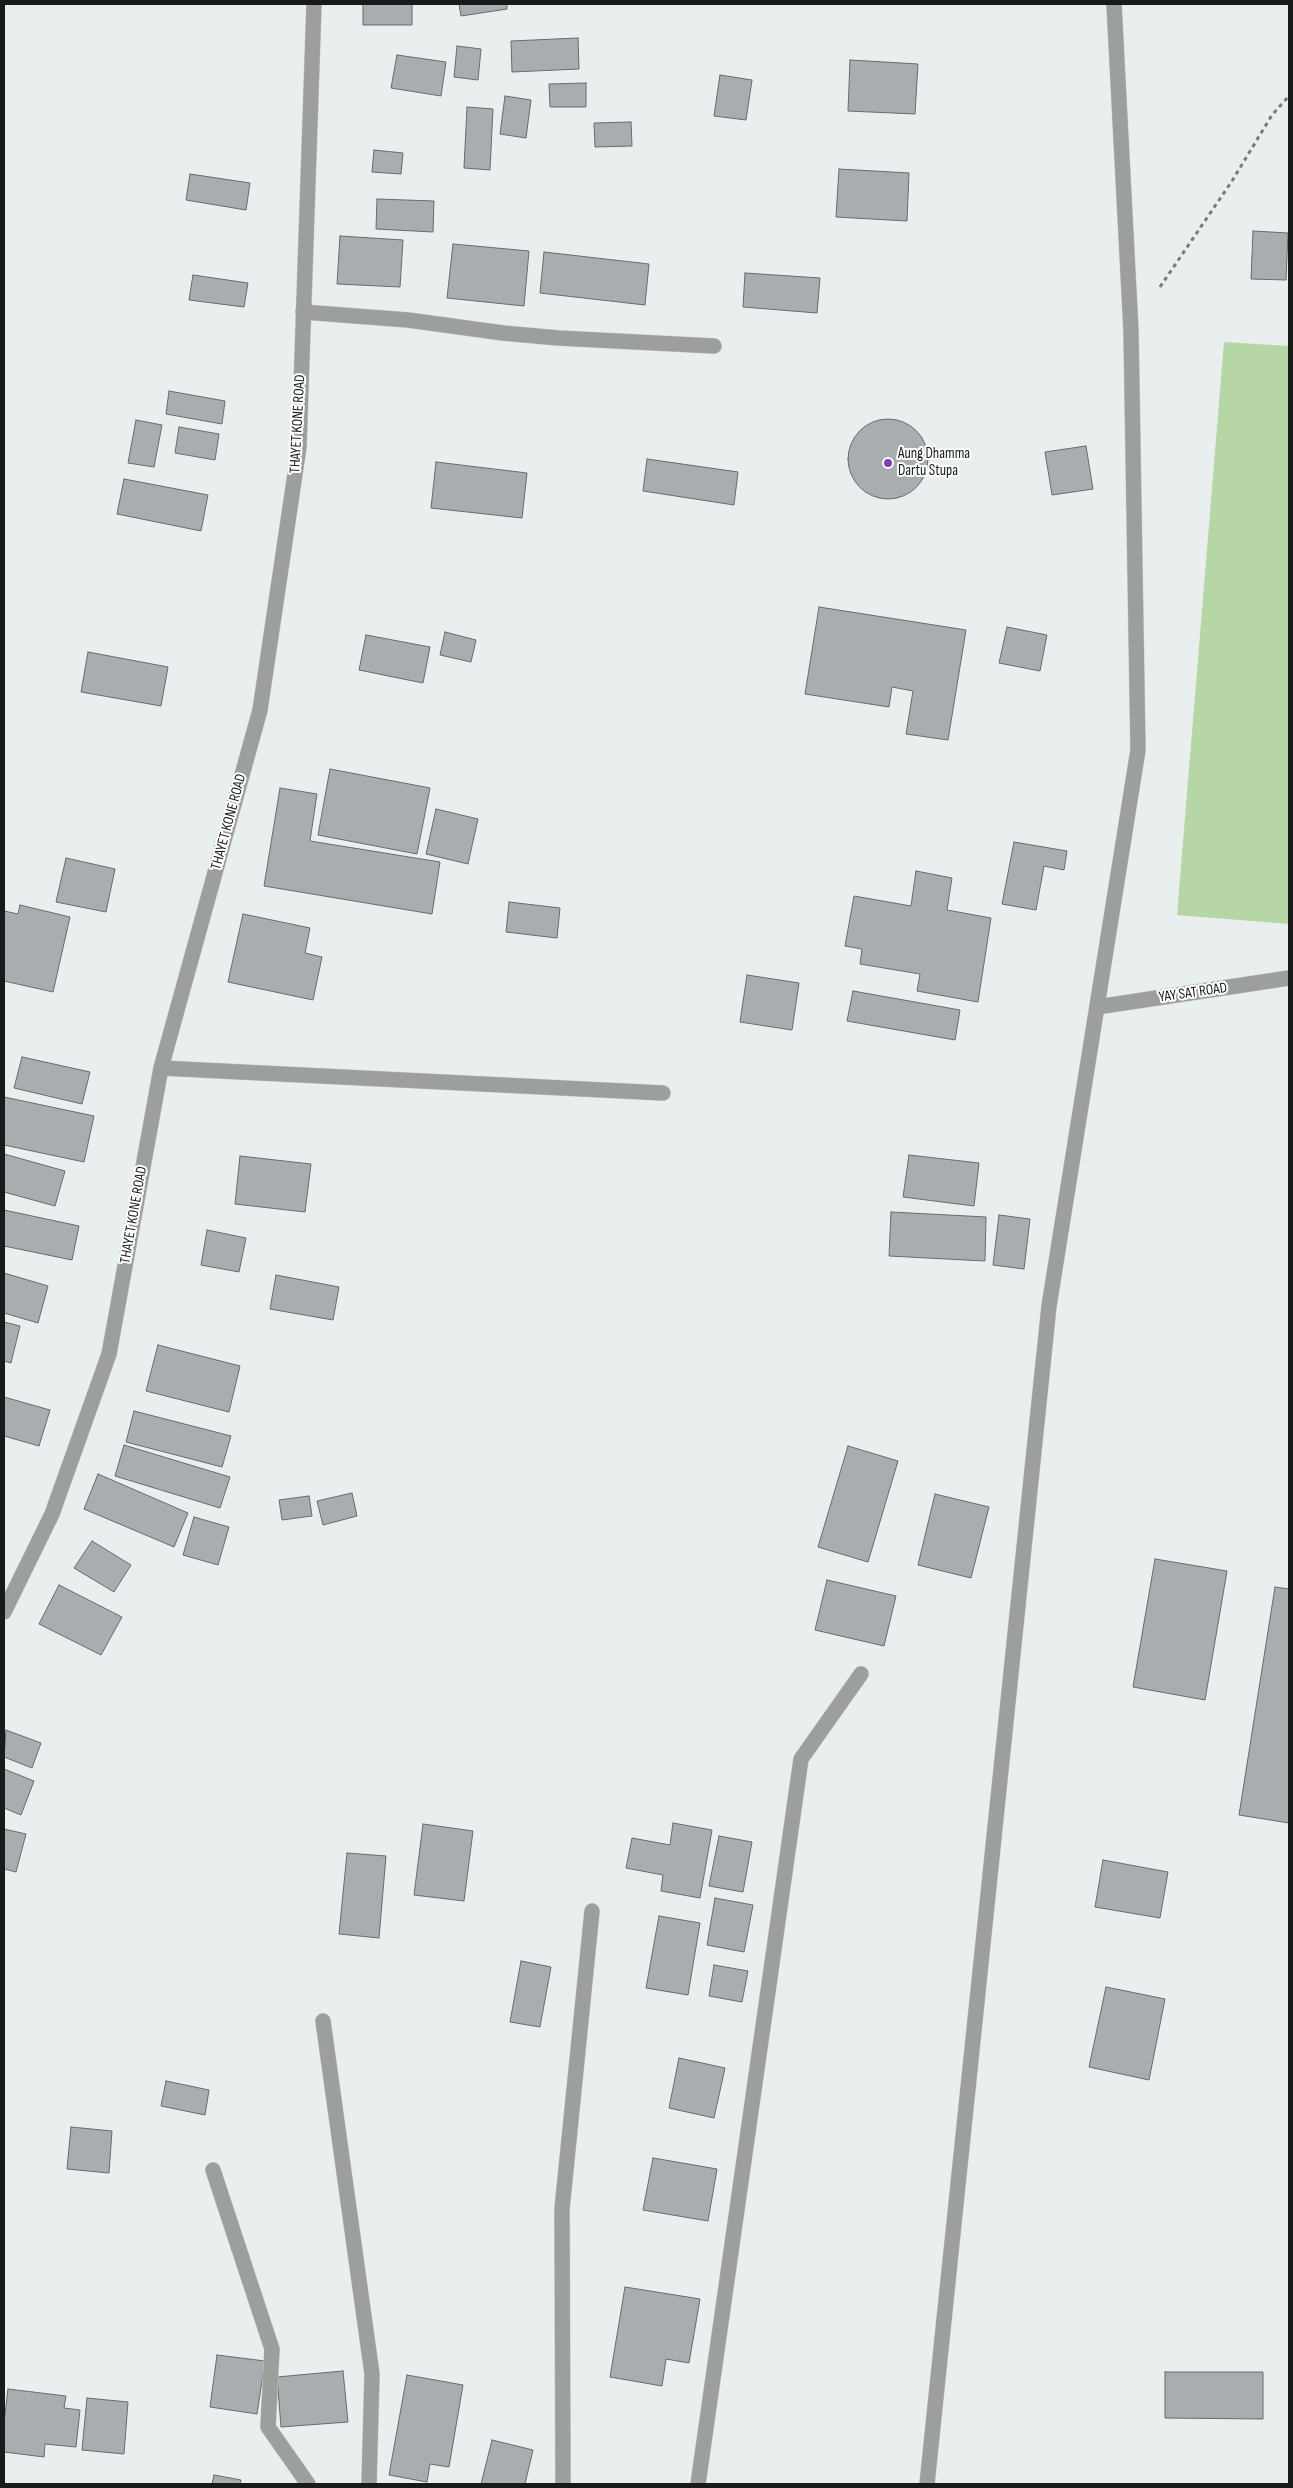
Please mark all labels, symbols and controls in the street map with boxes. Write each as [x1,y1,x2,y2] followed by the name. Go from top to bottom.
[286,374,310,474] street label: THAYET KONE ROAD
[898,445,970,480] place label: Aung Dhamma Dartu Stupa
[882,457,894,469] marker: Aung Dhamma Dartu Stupa
[208,772,250,872] street label: THAYET KONE ROAD
[1158,979,1228,1007] street label: YAY SAT ROAD
[117,1165,151,1265] street label: THAYET KONE ROAD

